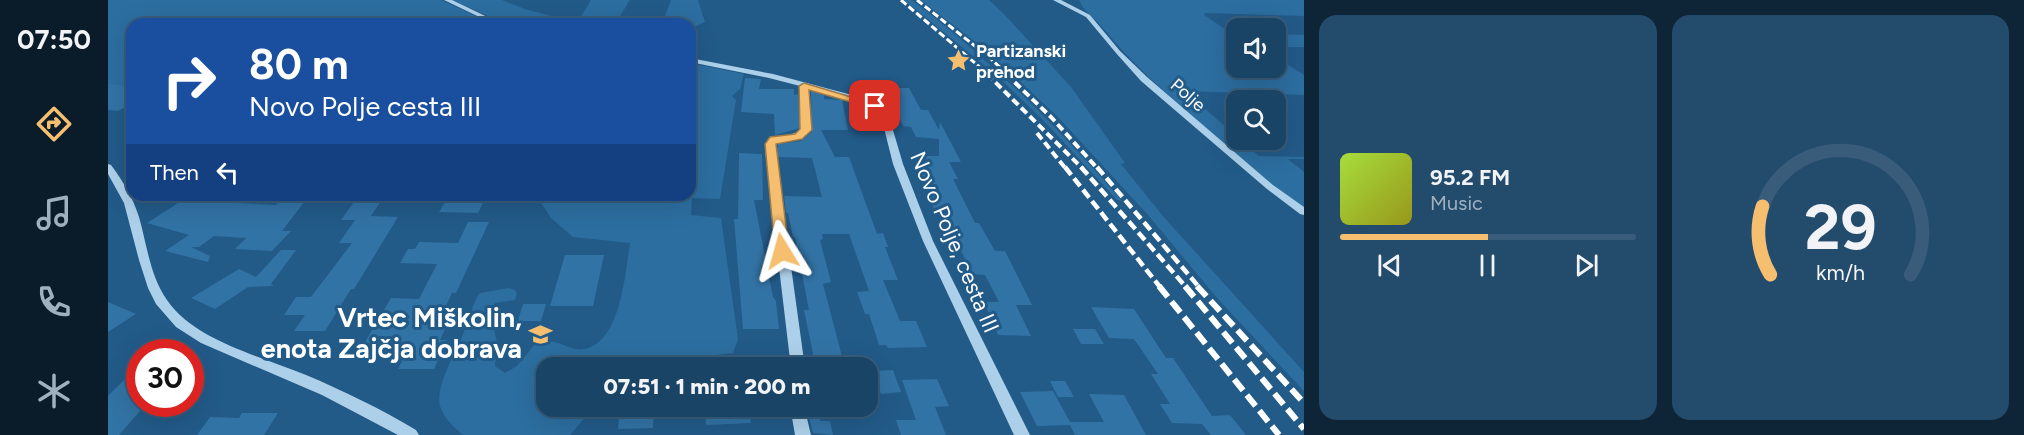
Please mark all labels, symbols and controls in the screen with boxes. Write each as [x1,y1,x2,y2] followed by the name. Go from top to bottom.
[1226,18,1286,150] map controls
[1226,18,1286,78] button: sound
[17,23,91,56] text: 07:50
[249,39,349,90] text: 80 m
[976,40,1066,83] place label: Partizanski prehod
[150,42,228,120] icon: right
[945,48,971,74] place icon: Partizanski prehod
[1166,74,1210,116] street label: Polje
[849,80,900,131] pin
[858,89,891,122] icon: arrive
[249,90,481,123] text: Novo Polje cesta III
[1226,90,1286,150] button: search
[33,103,75,145] icon: directions
[904,147,1005,337] street label: Novo Polje, cesta III
[211,156,244,189] icon: left
[150,159,199,186] text: Then
[1430,164,1510,191] text: 95.2 FM
[1804,190,1876,265] text: 29
[1430,191,1483,215] text: Music
[33,192,75,234] icon: music
[750,219,814,283] position arrow
[1373,249,1406,282] icon: previous
[1471,249,1504,282] icon: pause
[1570,249,1603,282] icon: next
[1816,260,1865,285] text: km/h
[33,281,75,323] icon: phone
[261,301,522,365] place label: Vrtec Miškolin, enota Zajčja dobrava
[527,321,553,347] school or university icon: Vrtec Miškolin, enota Zajčja dobrava
[126,339,204,417] speed limit sign: 30
[33,370,75,412] icon: climate
[604,373,811,400] text: 07:51 · 1 min · 200 m

